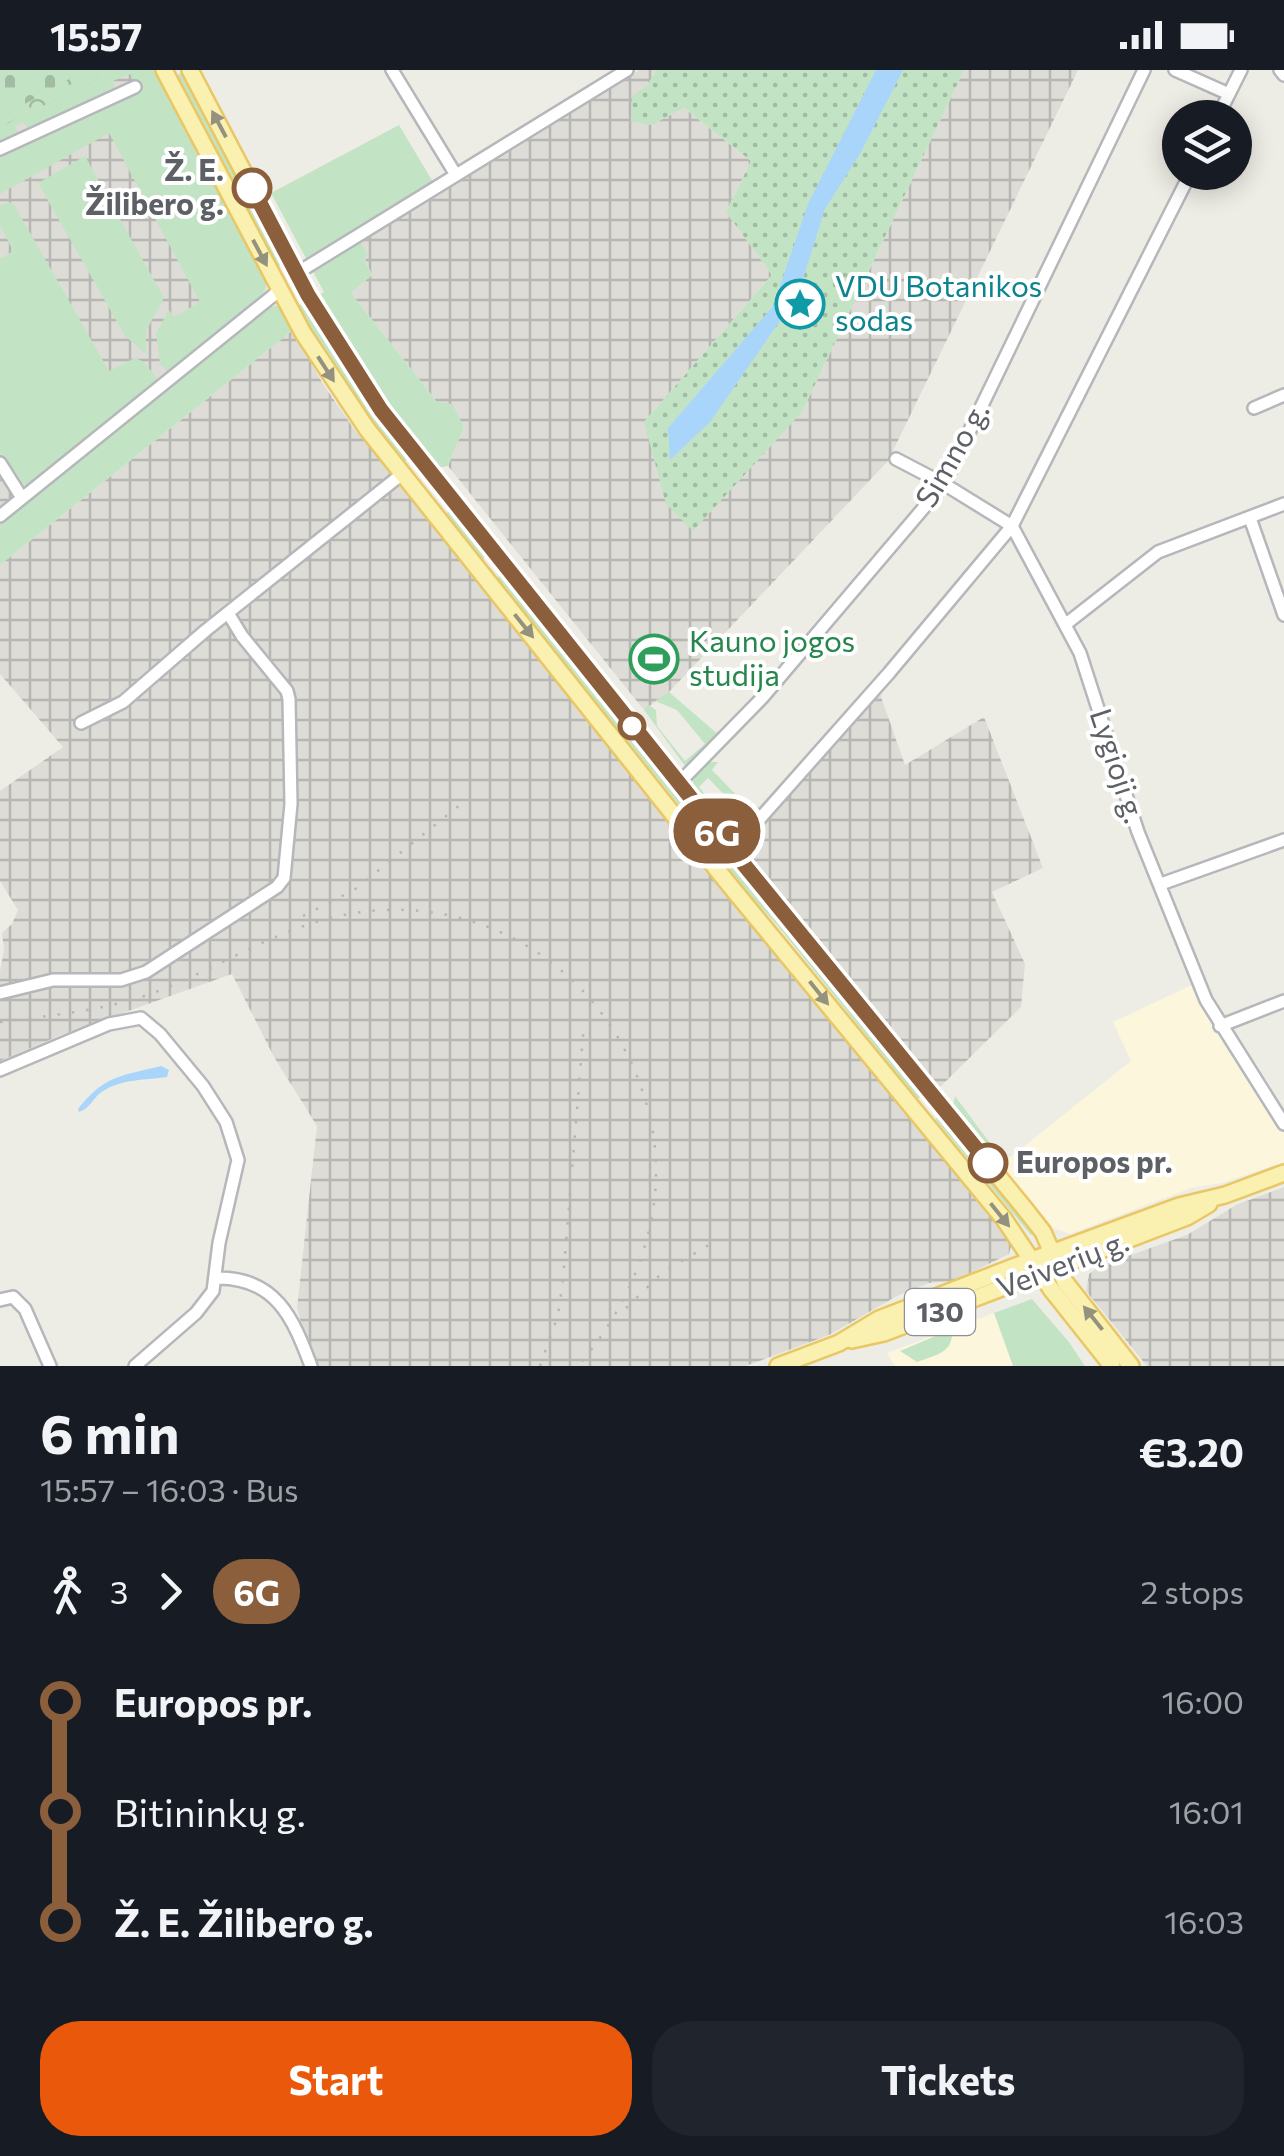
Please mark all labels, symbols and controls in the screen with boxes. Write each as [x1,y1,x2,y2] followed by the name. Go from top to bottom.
[50,12,142,59] text: 15:57
[1162,100,1252,190] map controls
[1162,100,1252,190] button: layers
[211,110,228,139] one-way arrow
[85,150,224,221] place label: Ž. E. Žilibero g.
[233,169,271,207] marker: Ž. E. Žilibero g.
[251,238,268,267] one-way arrow
[835,266,1042,337] place label: VDU Botanikos sodas
[774,278,826,330] place icon: VDU Botanikos sodas
[316,355,334,382] one-way arrow
[906,394,996,513] street label: Simno g.
[513,614,534,639] one-way arrow
[689,621,855,692] place label: Kauno jogos studija
[628,633,680,685] sports icon: Kauno jogos studija
[1084,703,1155,827] street label: Lygioji g.
[619,713,645,739] unlabelled marker
[672,798,762,864] line badge: 6G
[693,810,741,853] text: 6G
[808,981,829,1006] one-way arrow
[1016,1142,1173,1179] place label: Europos pr.
[969,1144,1007,1182] marker: Europos pr.
[989,1202,1010,1227] one-way arrow
[991,1221,1133,1305] street label: Veiverių g.
[905,1289,975,1335] road number: 130
[1083,1305,1104,1330] one-way arrow
[40,1398,180,1465] text: 6 min
[1139,1428,1244,1475] text: €3.20
[40,1469,299,1509] text: 15:57 – 16:03 · Bus
[40,1564,95,1619] icon: walk
[143,1564,198,1619] icon: forward
[233,1570,280,1613] text: 6G
[110,1571,128,1611] text: 3
[1140,1571,1244,1611] text: 2 stops
[114,1678,312,1725] text: Europos pr.
[1162,1681,1244,1721] text: 16:00
[114,1788,306,1835] text: Bitininkų g.
[1169,1791,1244,1831] text: 16:01
[114,1898,374,1945] text: Ž. E. Žilibero g.
[1164,1901,1244,1941] text: 16:03
[40,2021,632,2136] button: Start
[652,2021,1244,2136] button: Tickets

